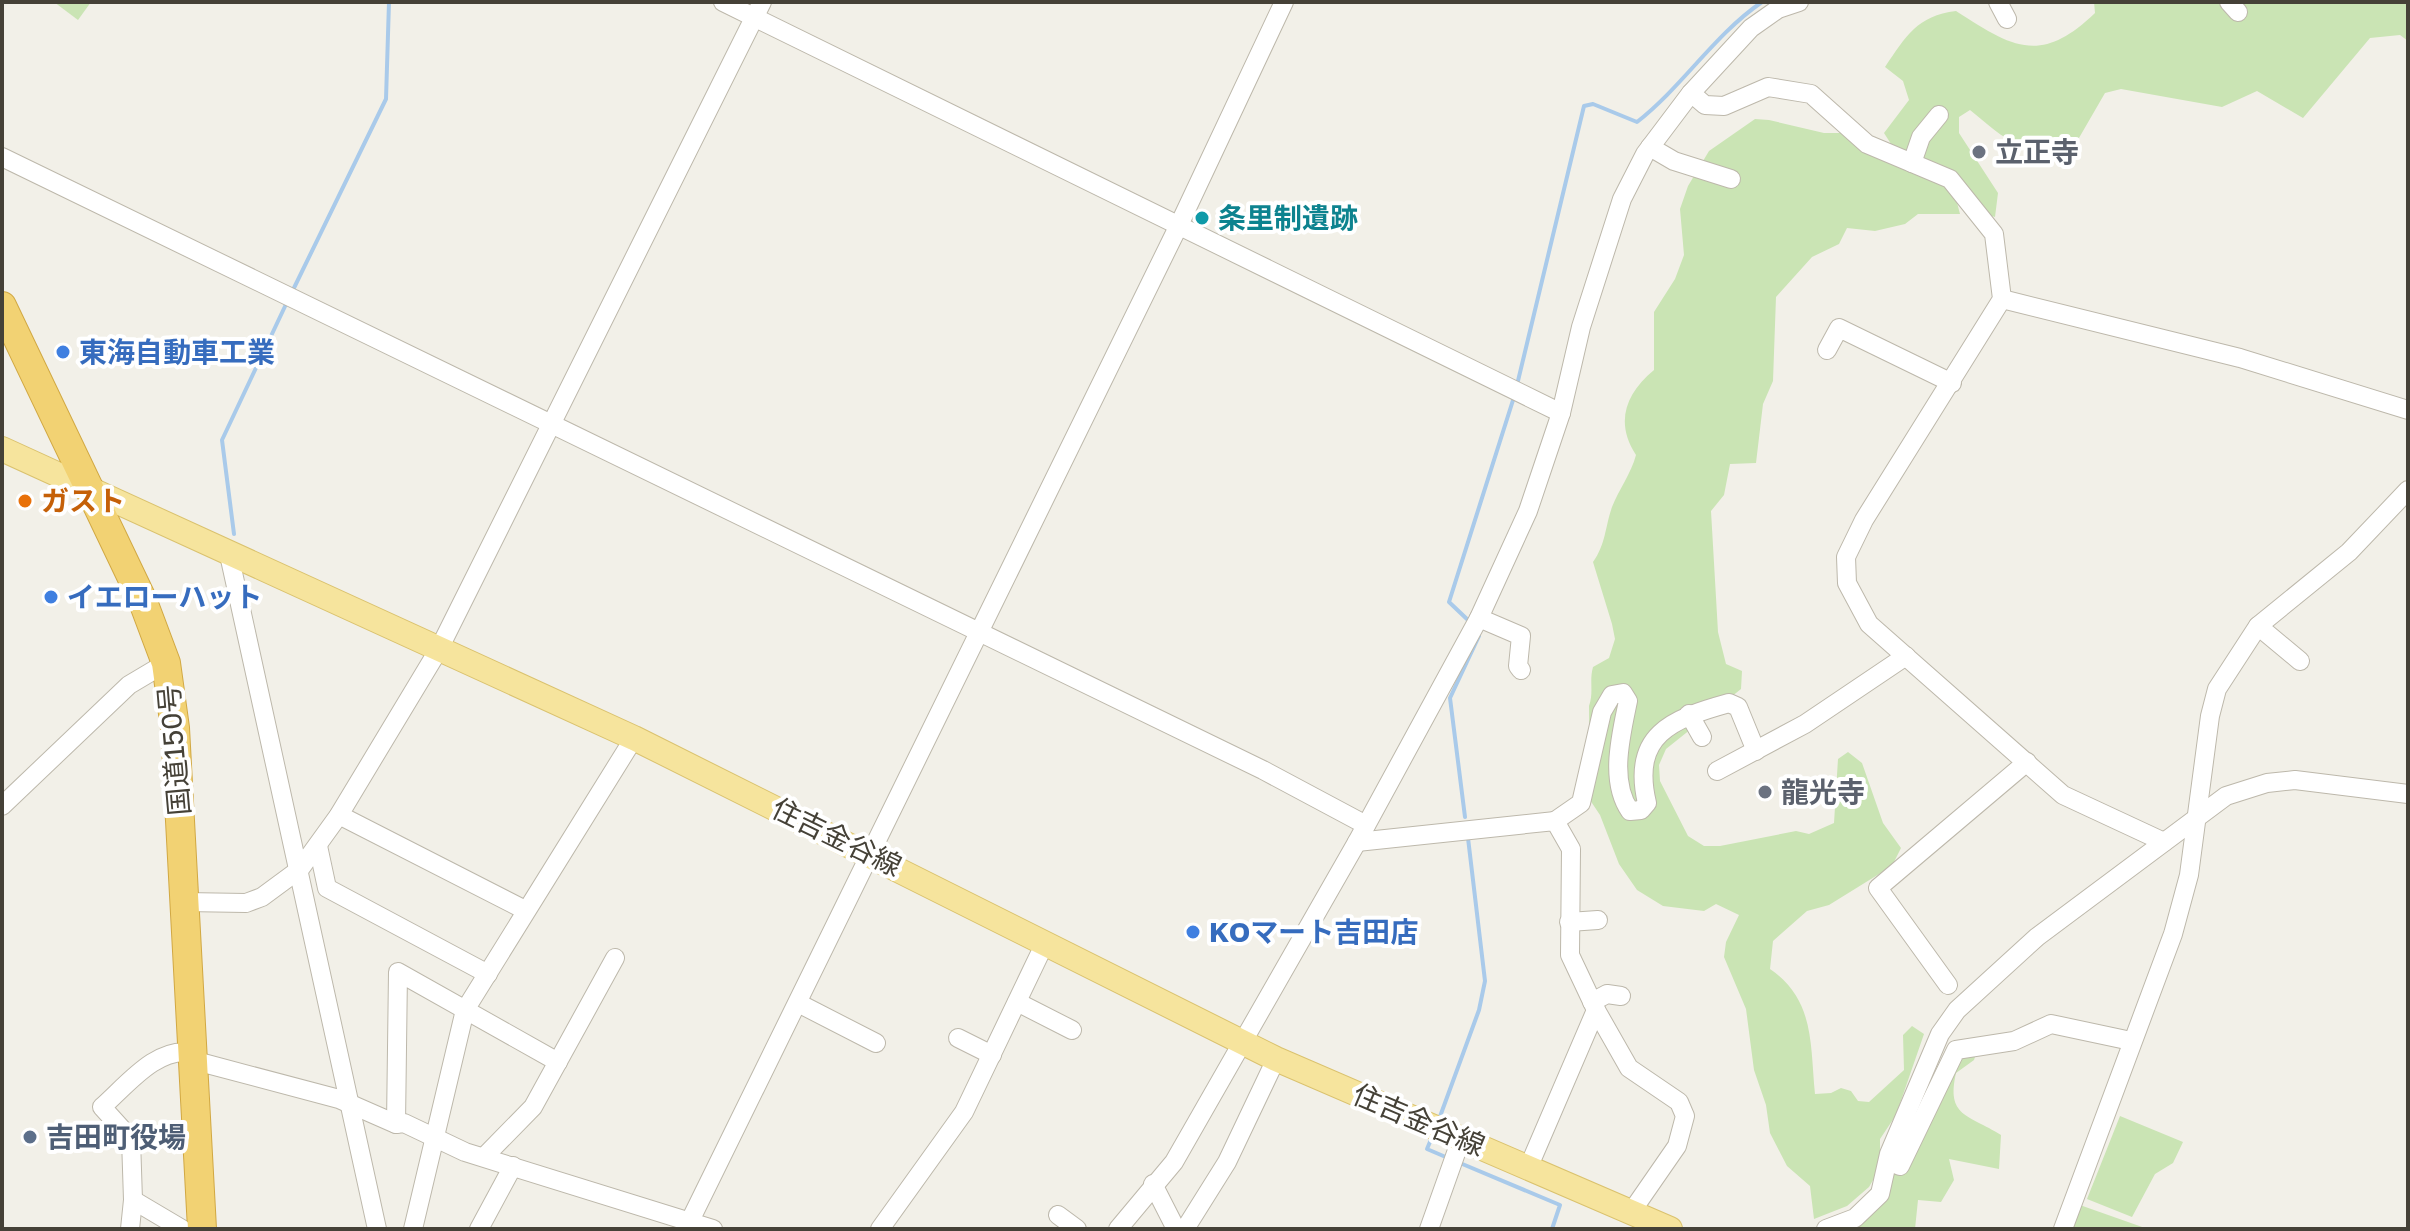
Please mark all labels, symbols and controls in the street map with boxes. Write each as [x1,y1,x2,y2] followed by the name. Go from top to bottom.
[1995,135,2079,168] place label: 立正寺
[1970,143,1988,161] marker: 立正寺
[1218,201,1358,234] place label: 条里制遺跡
[1193,209,1211,227] marker: 条里制遺跡
[79,335,275,368] place label: 東海自動車工業
[54,343,72,361] marker: 東海自動車工業
[41,484,125,517] place label: ガスト
[16,492,34,510] marker: ガスト
[67,580,262,613] place label: イエローハット
[42,588,60,606] marker: イエローハット
[151,683,196,817] street label: 国道150号
[1781,775,1865,808] place label: 龍光寺
[1756,783,1774,801] marker: 龍光寺
[767,791,907,882] street label: 住吉金谷線
[1209,915,1418,948] place label: KOマート吉田店
[1184,923,1202,941] marker: KOマート吉田店
[1348,1077,1490,1162] street label: 住吉金谷線
[46,1120,186,1153] place label: 吉田町役場
[21,1128,39,1146] marker: 吉田町役場

